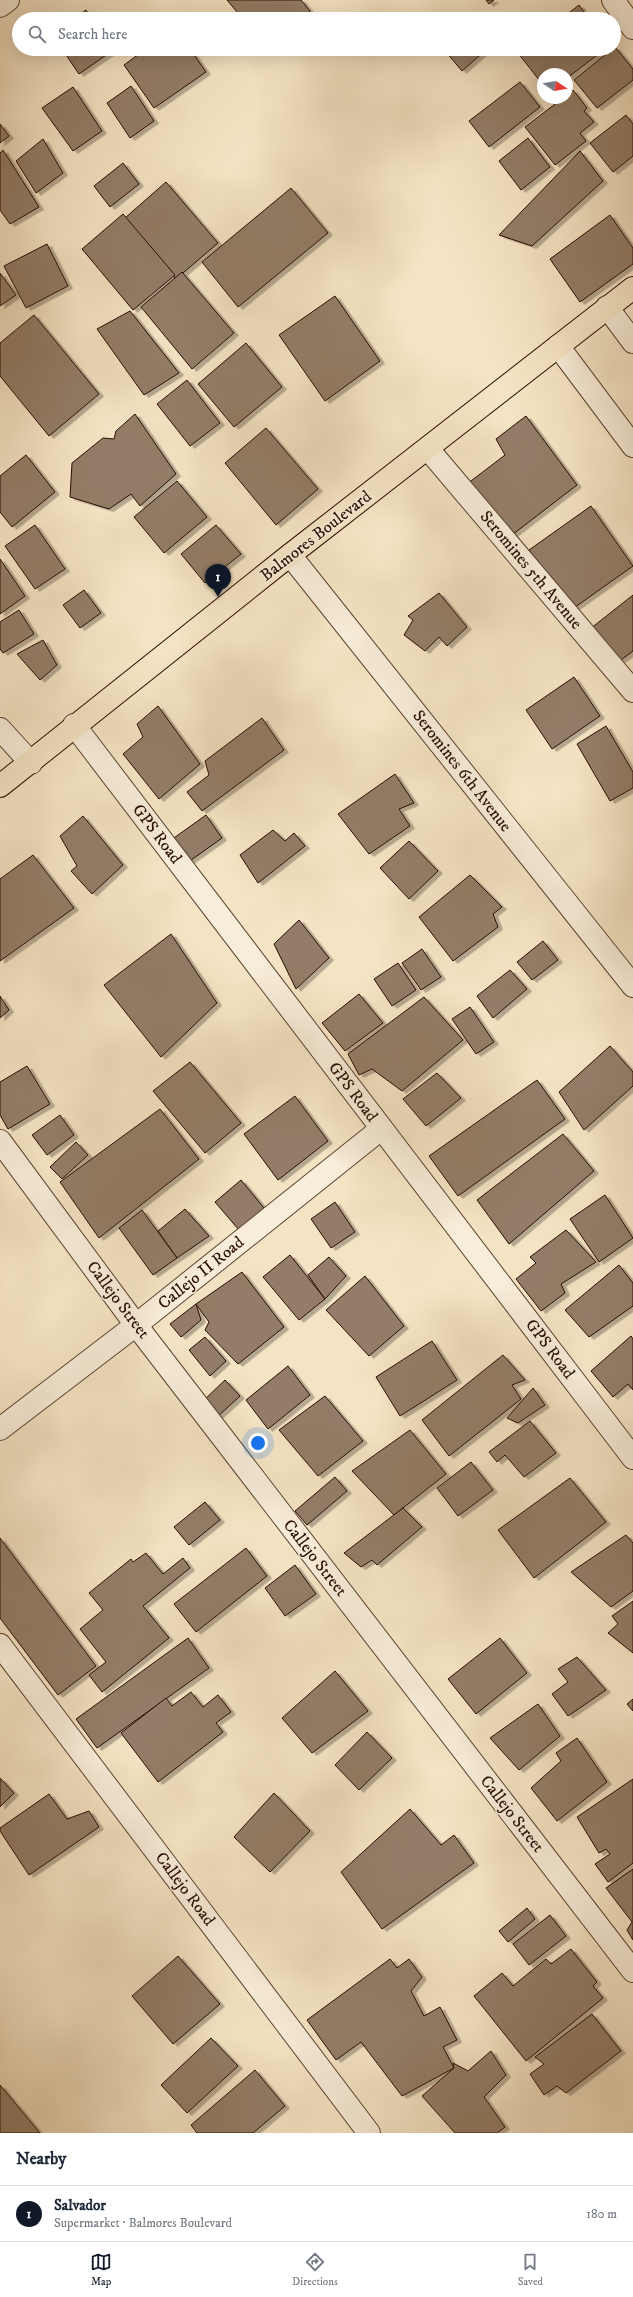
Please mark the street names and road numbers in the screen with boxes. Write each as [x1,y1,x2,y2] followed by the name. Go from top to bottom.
[256,485,377,586] street label: Balmores Boulevard
[475,506,587,634] street label: Seromines 5th Avenue
[408,706,516,836] street label: Seromines 6th Avenue
[127,800,187,869] street label: GPS Road
[323,1058,383,1127] street label: GPS Road
[153,1231,249,1314] street label: Callejo II Road
[82,1257,155,1344] street label: Callejo Street
[520,1315,580,1384] street label: GPS Road
[278,1515,352,1601] street label: Callejo Street
[475,1771,549,1857] street label: Callejo Street
[150,1848,220,1931] street label: Callejo Road

